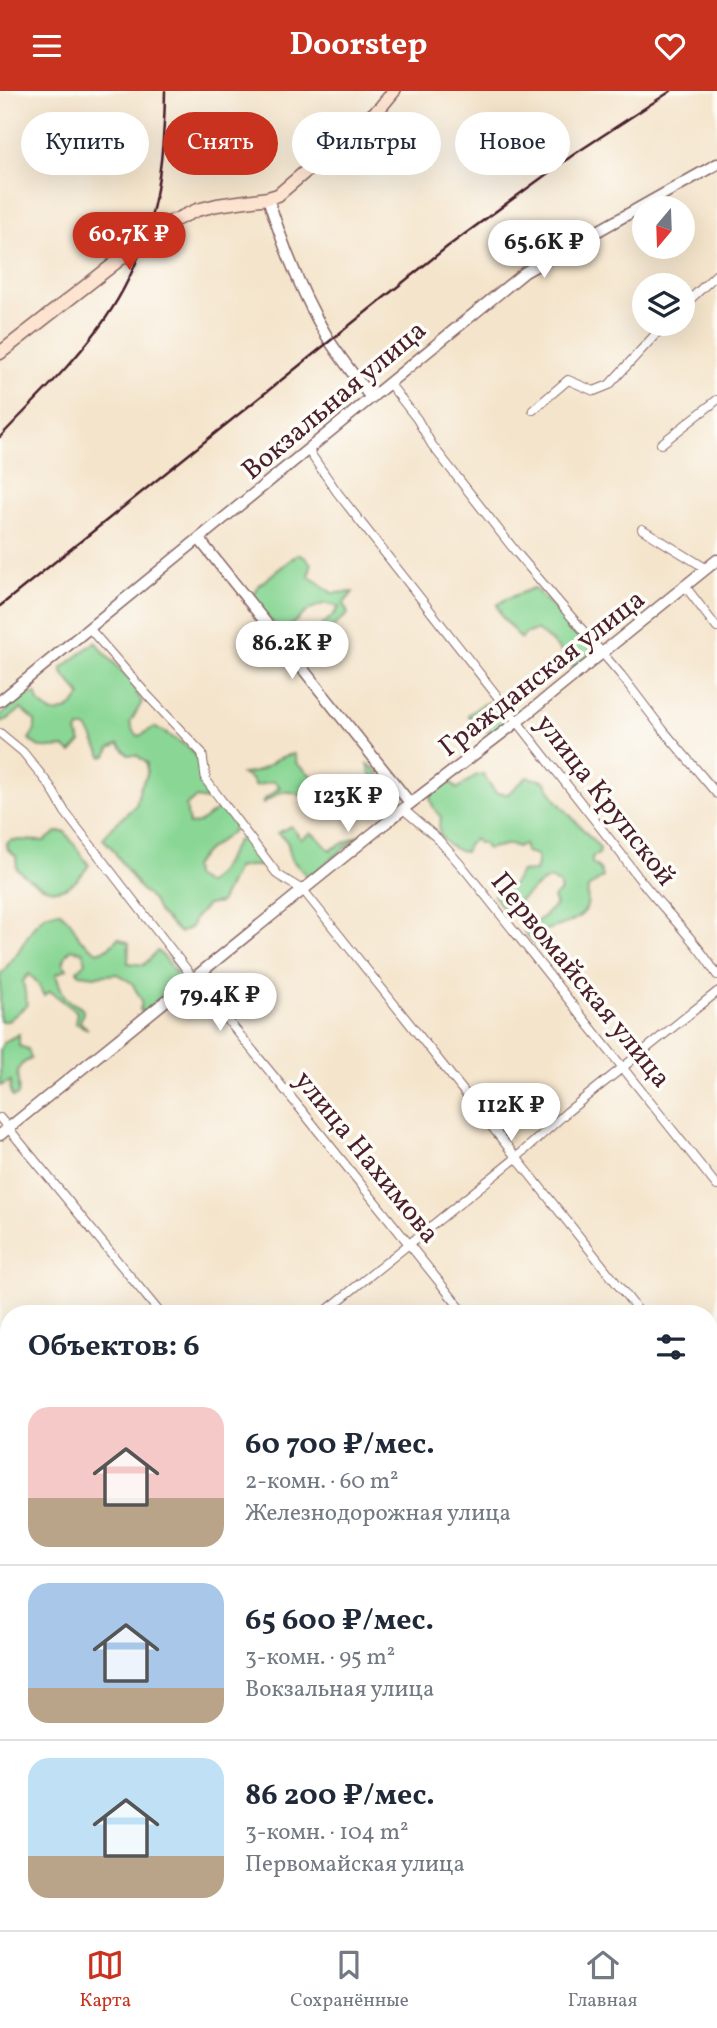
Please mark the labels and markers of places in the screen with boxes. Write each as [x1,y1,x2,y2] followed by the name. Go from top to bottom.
[64,213,194,272] pin: 60.7K ₽
[479,221,609,280] pin: 65.6K ₽
[227,621,357,681] pin: 86.2K ₽
[291,775,405,834] pin: 123K ₽
[155,974,285,1033] pin: 79.4K ₽
[454,1083,568,1143] pin: 112K ₽

